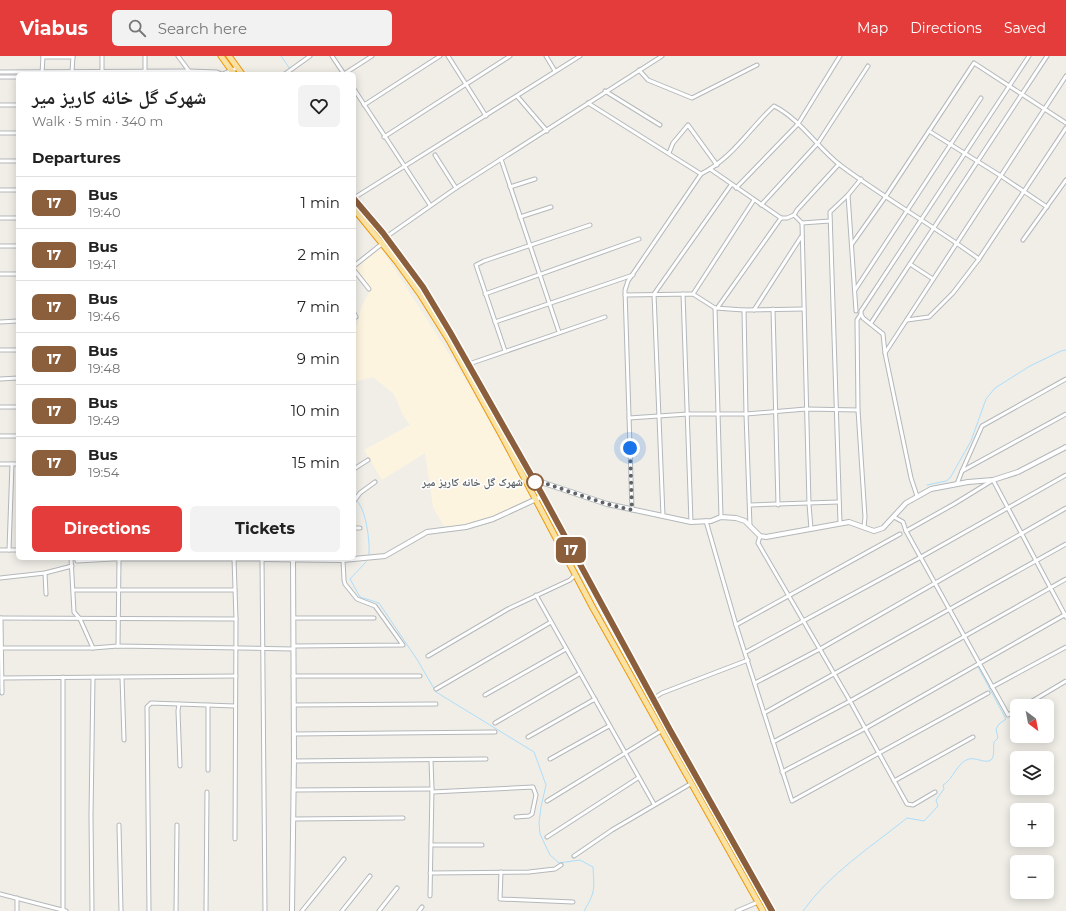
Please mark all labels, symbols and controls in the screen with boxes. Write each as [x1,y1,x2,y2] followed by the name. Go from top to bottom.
[112,10,392,46] search box
[20,17,88,40] text: Viabus
[126,17,148,39] icon: search
[158,19,247,38] text: Search here
[857,19,888,37] text: Map
[910,19,982,37] text: Directions
[1004,19,1046,37] text: Saved
[298,85,340,127] button: heart
[32,86,206,109] text: شهرک گل خانه کاریز میر
[32,113,163,129] text: Walk · 5 min · 340 m
[32,148,121,167] text: Departures
[88,185,118,204] text: Bus
[301,193,340,212] text: 1 min
[47,194,61,212] text: 17
[88,204,121,220] text: 19:40
[88,237,118,256] text: Bus
[297,245,340,264] text: 2 min
[47,246,61,264] text: 17
[88,256,116,272] text: 19:41
[88,289,118,308] text: Bus
[297,297,340,316] text: 7 min
[47,298,61,316] text: 17
[88,308,120,324] text: 19:46
[88,341,118,360] text: Bus
[297,349,340,368] text: 9 min
[47,350,61,368] text: 17
[88,360,120,376] text: 19:48
[88,393,118,412] text: Bus
[291,401,340,420] text: 10 min
[47,402,61,420] text: 17
[88,412,120,428] text: 19:49
[620,438,640,458] your location
[88,445,118,464] text: Bus
[292,453,340,472] text: 15 min
[47,454,61,472] text: 17
[88,464,119,480] text: 19:54
[526,473,544,491] marker: شهرک گل خانه کاریز میر
[421,475,523,490] place label: شهرک گل خانه کاریز میر
[32,506,182,552] button: Directions
[190,506,340,552] button: Tickets
[553,537,589,563] line badge: 17
[564,541,578,559] text: 17
[1010,699,1054,743] north arrow
[1010,699,1054,899] map controls
[1010,751,1054,795] button: layers
[1010,803,1054,847] button: +
[1010,855,1054,899] button: −

